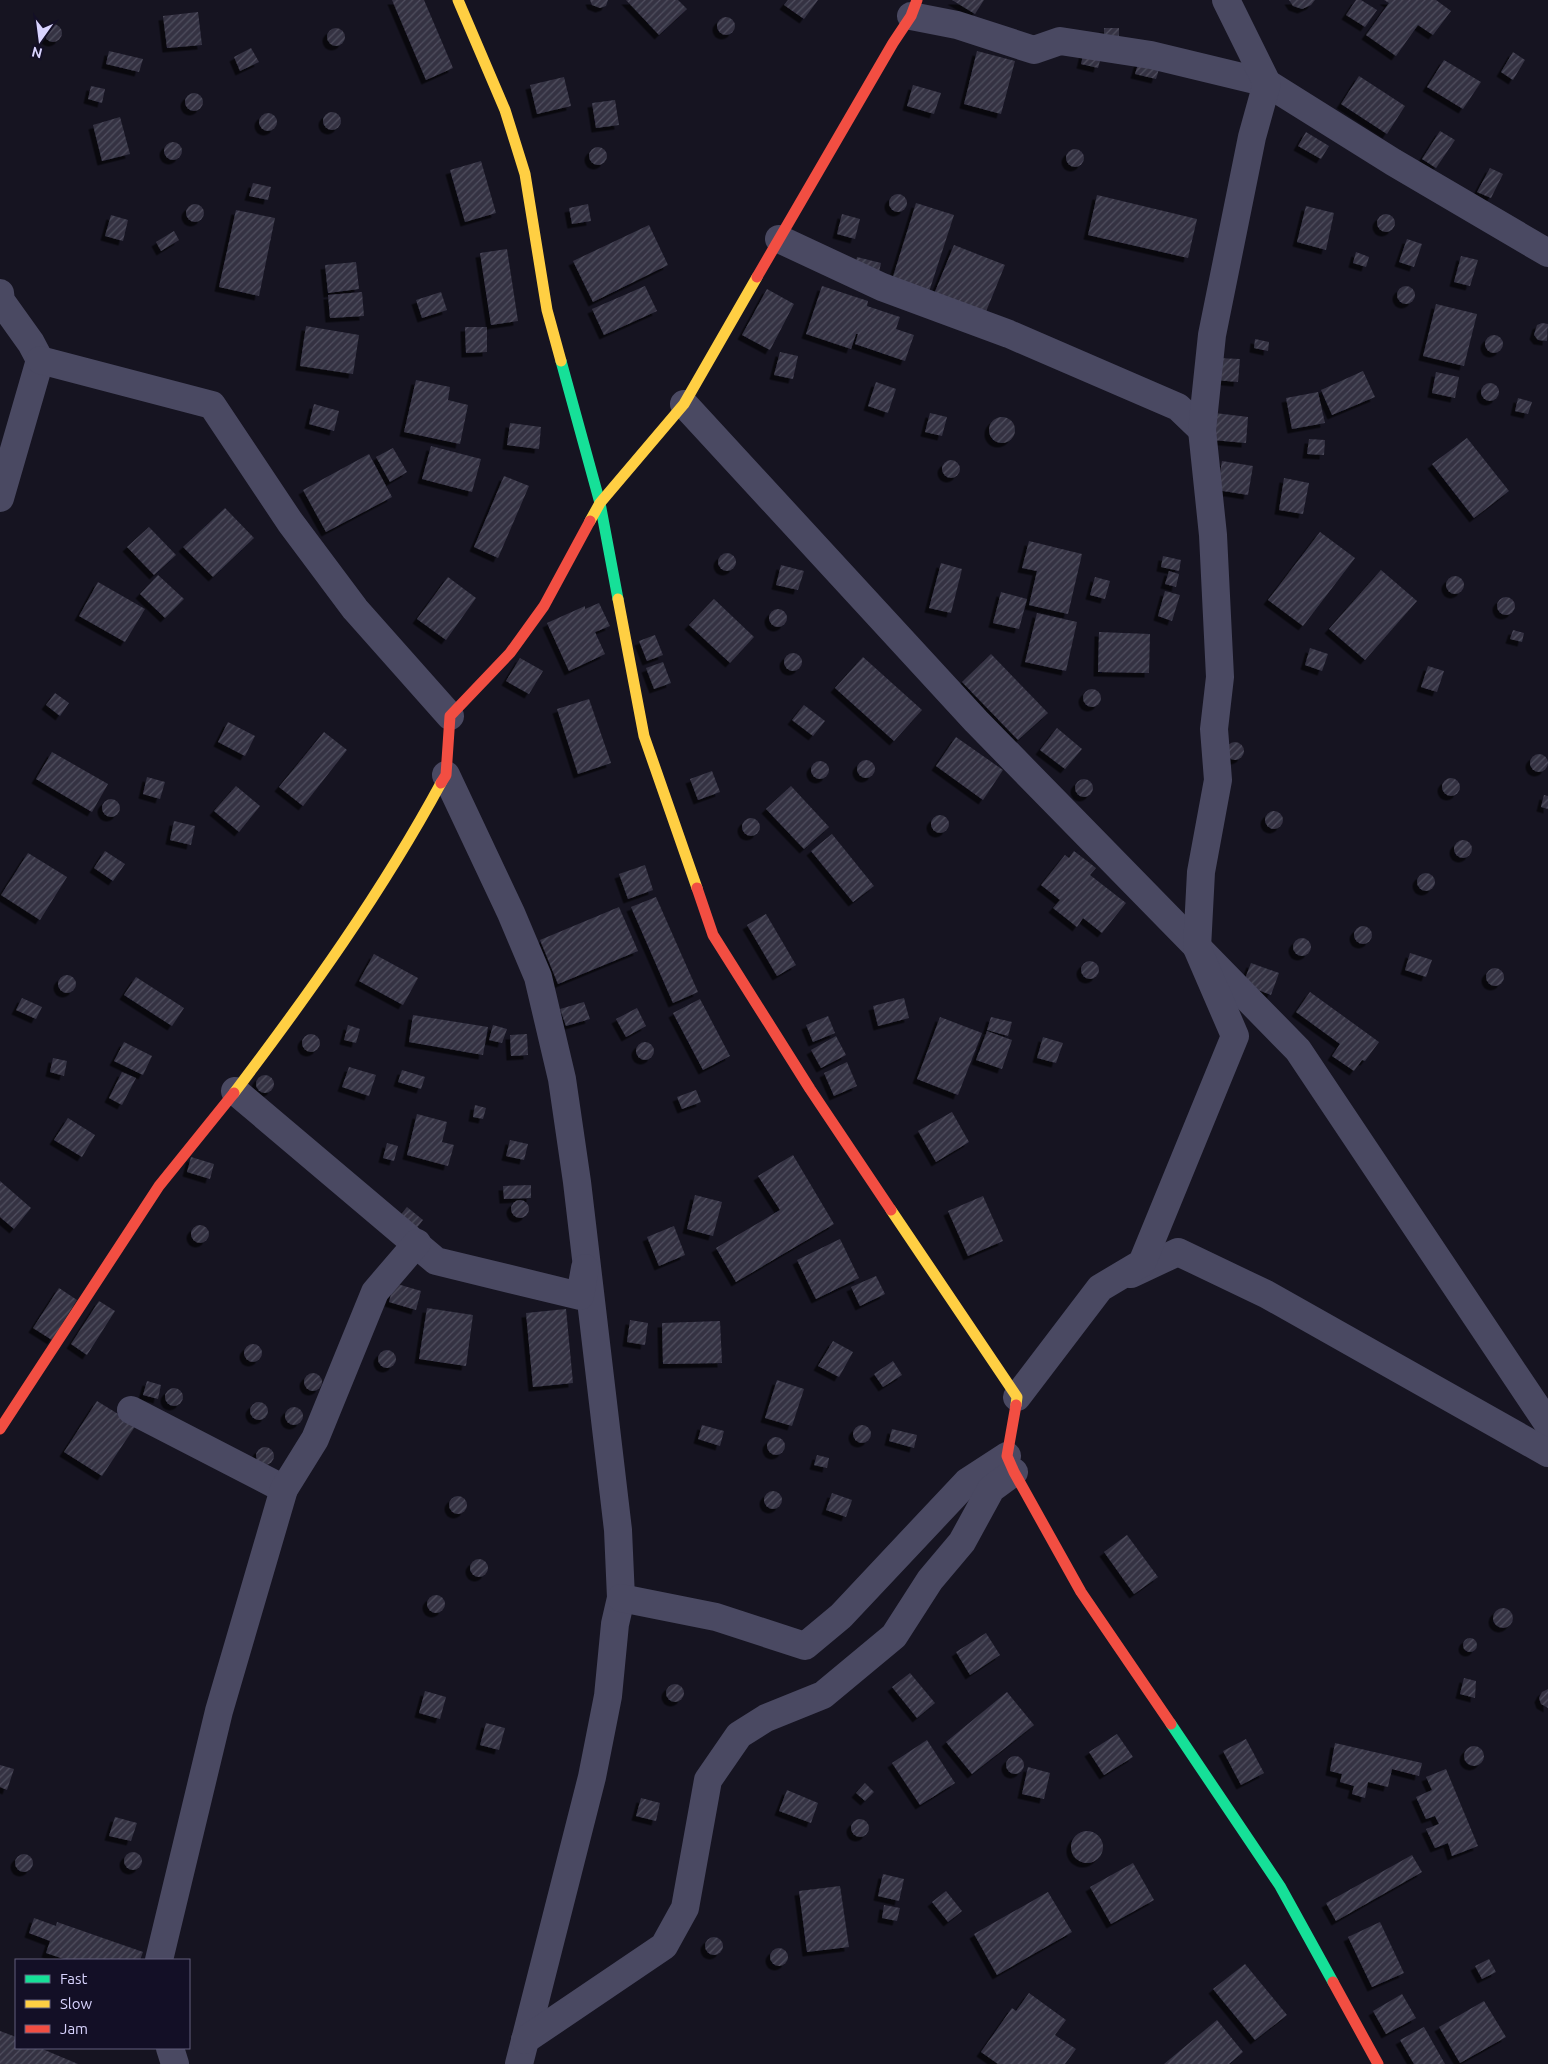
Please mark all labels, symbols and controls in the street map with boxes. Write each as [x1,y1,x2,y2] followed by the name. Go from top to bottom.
[15,15,65,65] north arrow
[30,44,44,62] text: N
[15,1959,190,2049] legend
[60,1970,88,1987] text: Fast
[60,1995,93,2012] text: Slow
[60,2020,88,2037] text: Jam

